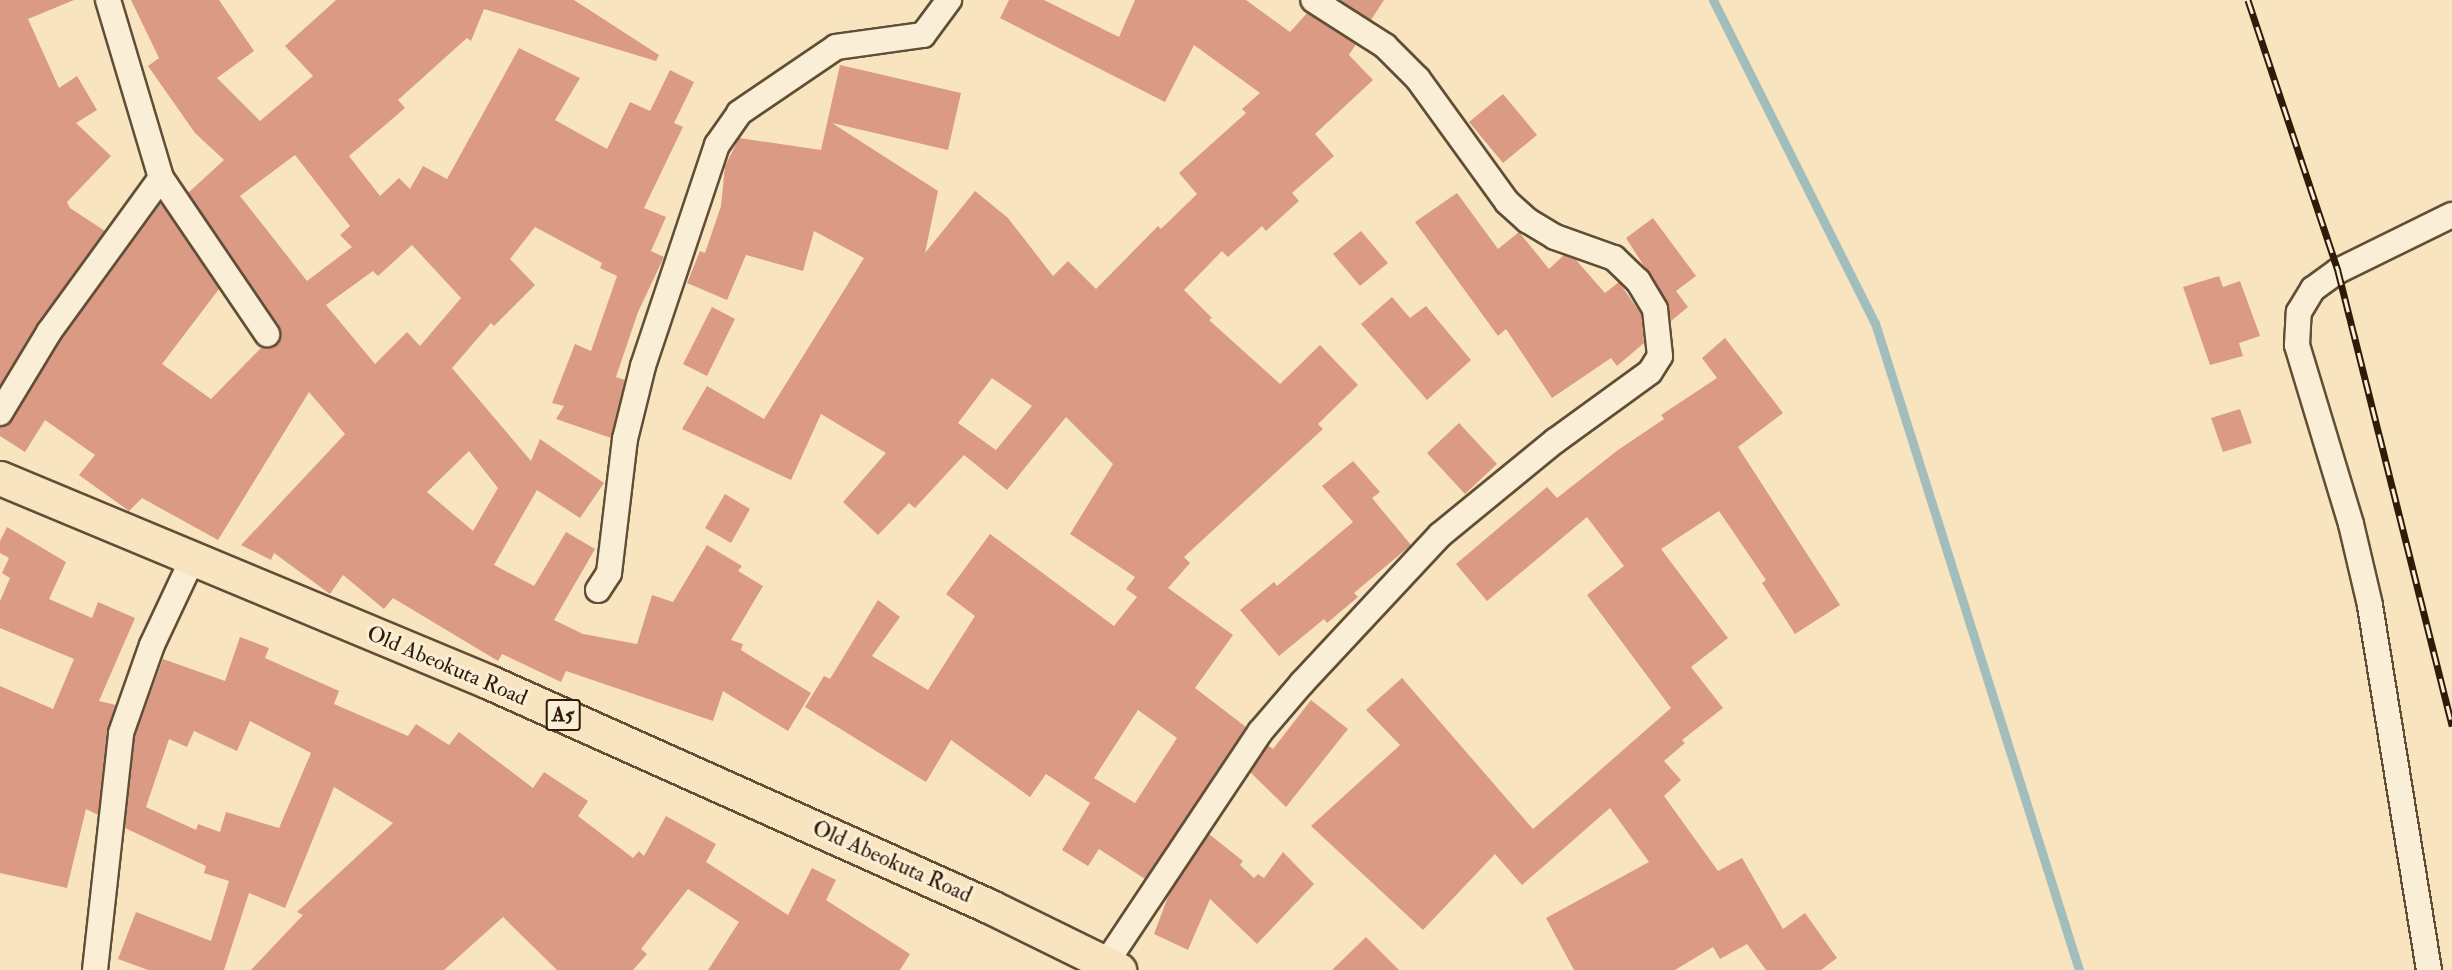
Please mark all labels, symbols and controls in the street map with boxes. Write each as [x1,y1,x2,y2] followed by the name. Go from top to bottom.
[363,620,531,712] street label: Old Abeokuta Road
[545,697,581,733] road number: A5
[808,815,976,909] street label: Old Abeokuta Road

